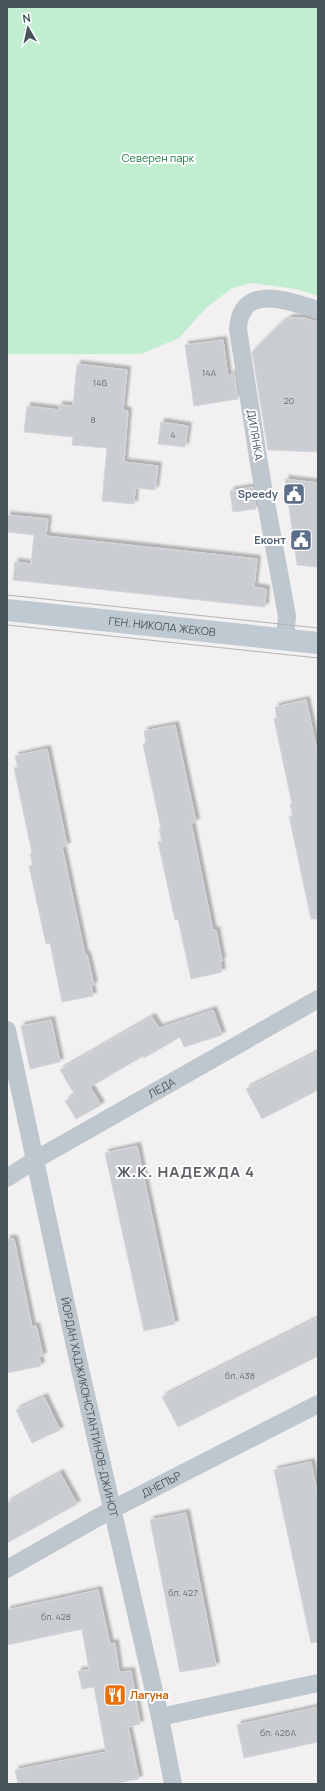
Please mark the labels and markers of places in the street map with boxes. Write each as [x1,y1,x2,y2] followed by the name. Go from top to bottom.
[281,481,307,507] public building icon: Speedy
[238,486,279,501] place label: Speedy
[288,527,314,553] public building icon: Еконт
[254,532,286,547] place label: Еконт
[102,1682,128,1708] restaurant icon: Лагуна
[130,1687,169,1702] place label: Лагуна

